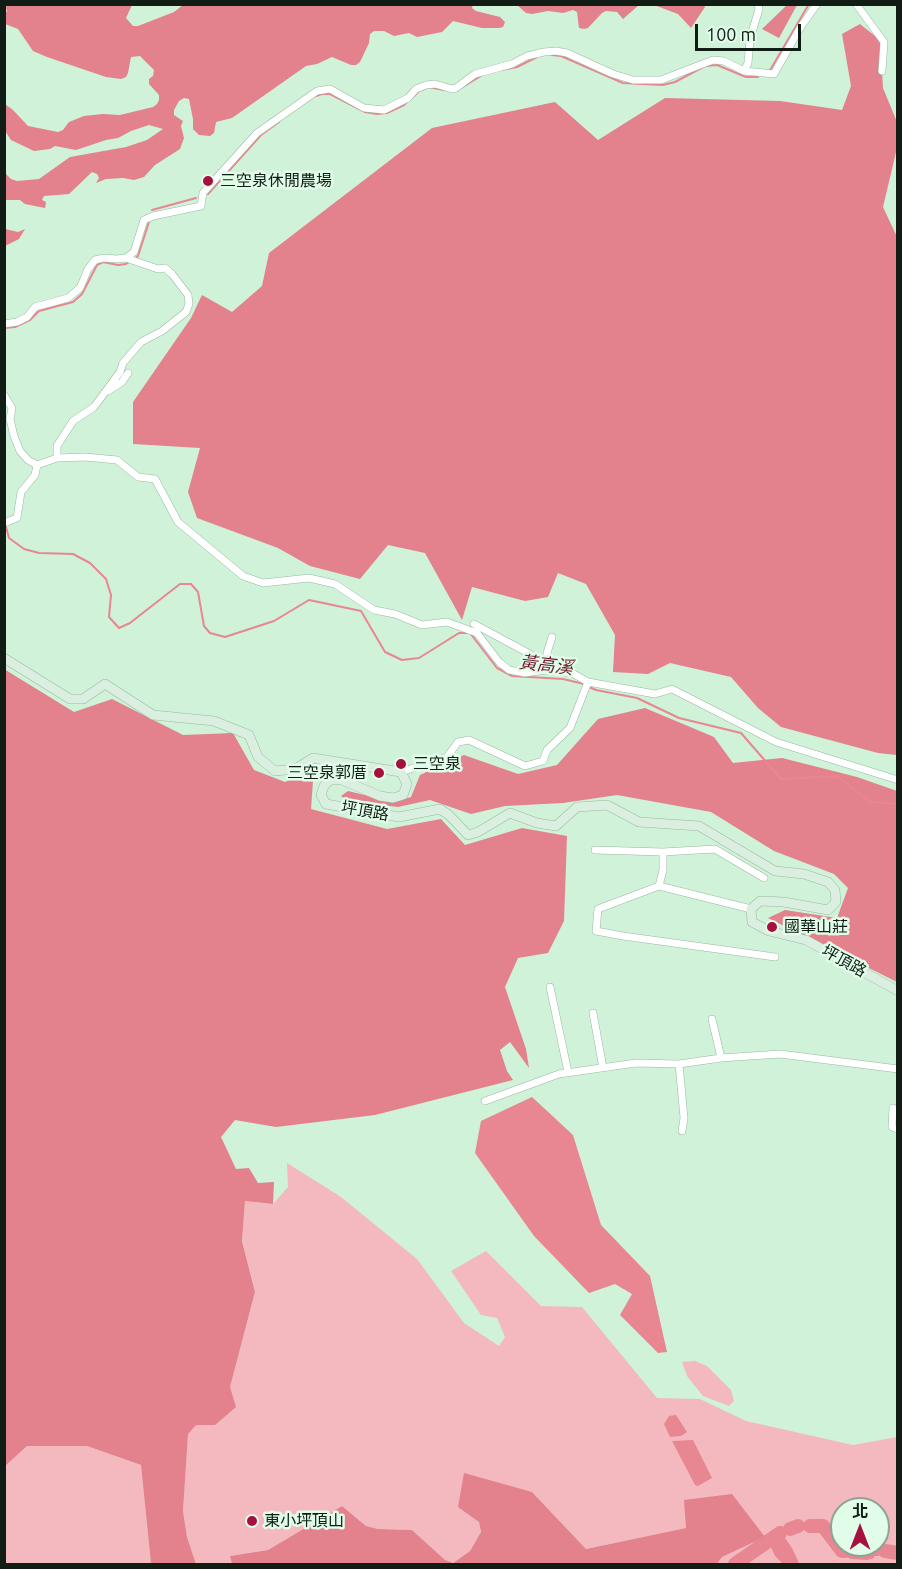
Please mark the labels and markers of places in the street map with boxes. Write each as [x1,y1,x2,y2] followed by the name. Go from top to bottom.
[220,171,332,191] place label: 三空泉休閒農場
[201,174,215,188] marker: 三空泉休閒農場
[413,754,461,774] place label: 三空泉
[394,757,408,771] marker: 三空泉
[287,763,367,783] place label: 三空泉郭厝
[372,766,386,780] marker: 三空泉郭厝
[784,917,848,937] place label: 國華山莊
[765,920,779,934] marker: 國華山莊
[264,1511,344,1531] place label: 東小坪頂山
[245,1514,259,1528] marker: 東小坪頂山

